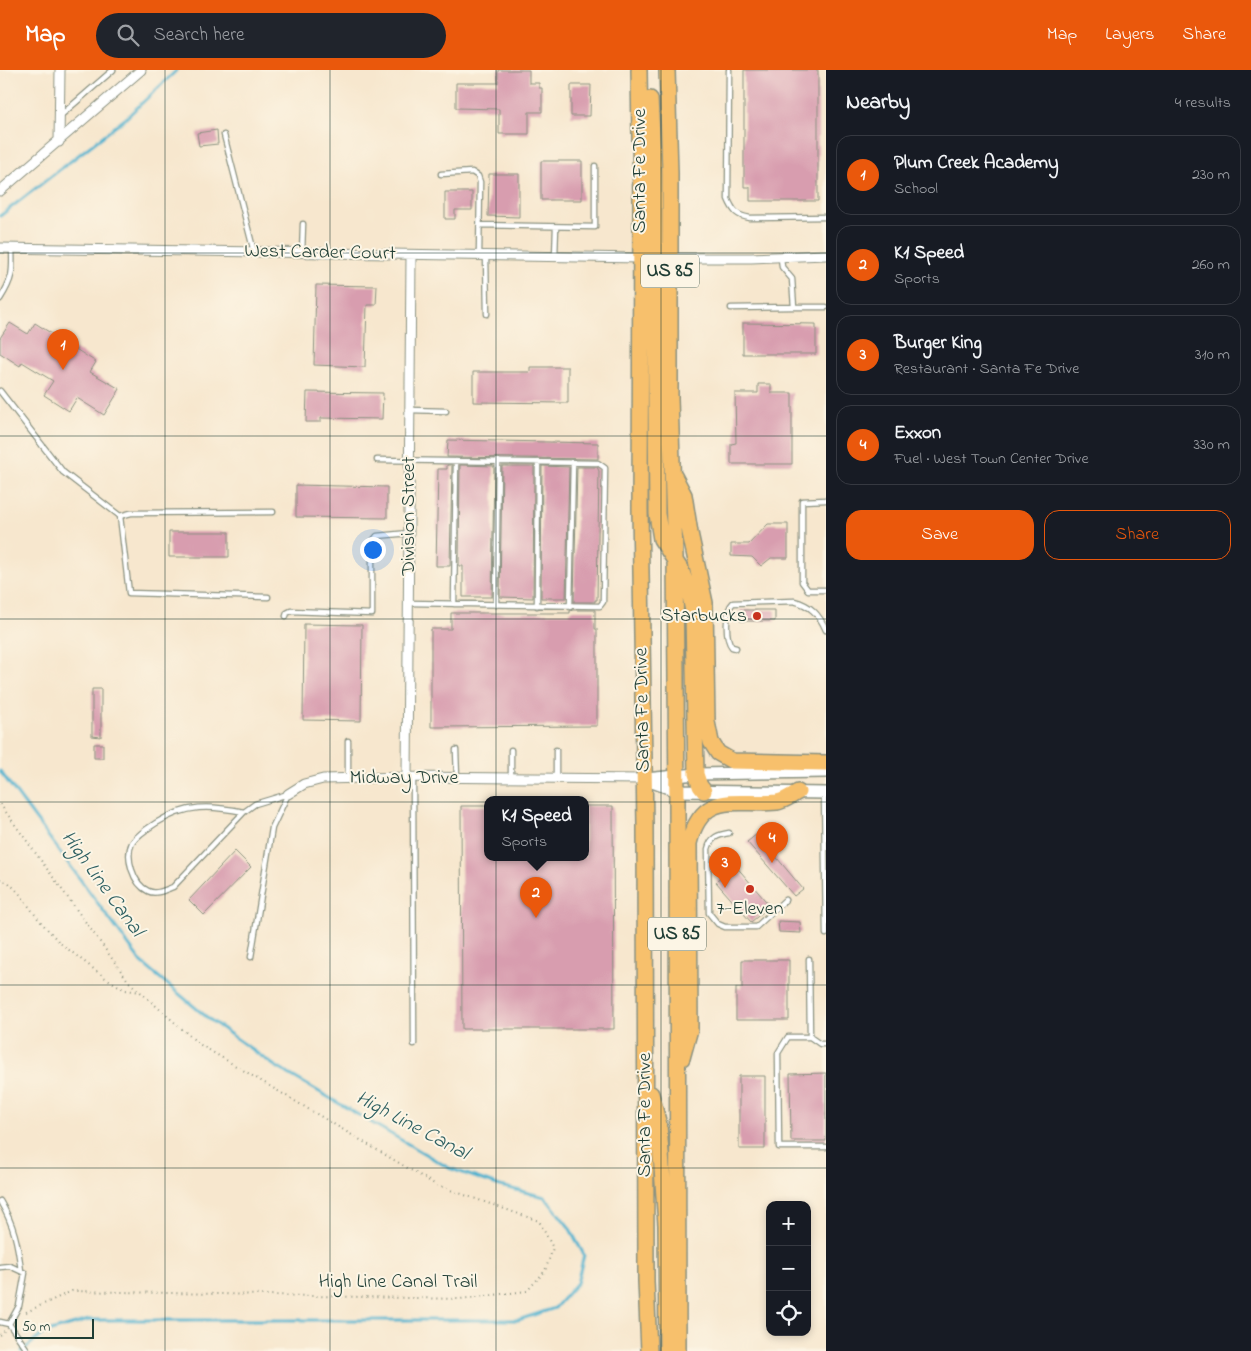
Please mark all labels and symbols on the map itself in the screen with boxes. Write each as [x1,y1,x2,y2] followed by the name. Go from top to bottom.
[626,109,655,233] street label: Santa Fe Drive
[244,237,396,269] street label: West Carder Court
[641,255,699,288] road number: US 85
[47,329,79,370] pin: 1
[395,456,424,577] street label: Division Street
[360,537,386,563] your location
[661,602,747,631] place label: Starbucks
[751,610,763,622] marker: Starbucks
[627,647,659,773] street label: Santa Fe Drive
[350,764,458,793] street label: Midway Drive
[756,822,788,863] pin: 4
[52,825,152,946] water label: High Line Canal
[709,847,741,888] pin: 3
[520,877,552,918] pin: 2
[744,883,756,895] marker: 7-Eleven
[716,895,784,924] place label: 7-Eleven
[648,918,706,951] road number: US 85
[631,1053,660,1177] street label: Santa Fe Drive
[350,1084,476,1171] water label: High Line Canal
[319,1268,477,1298] street label: High Line Canal Trail
[15,1316,94,1339] scale bar

